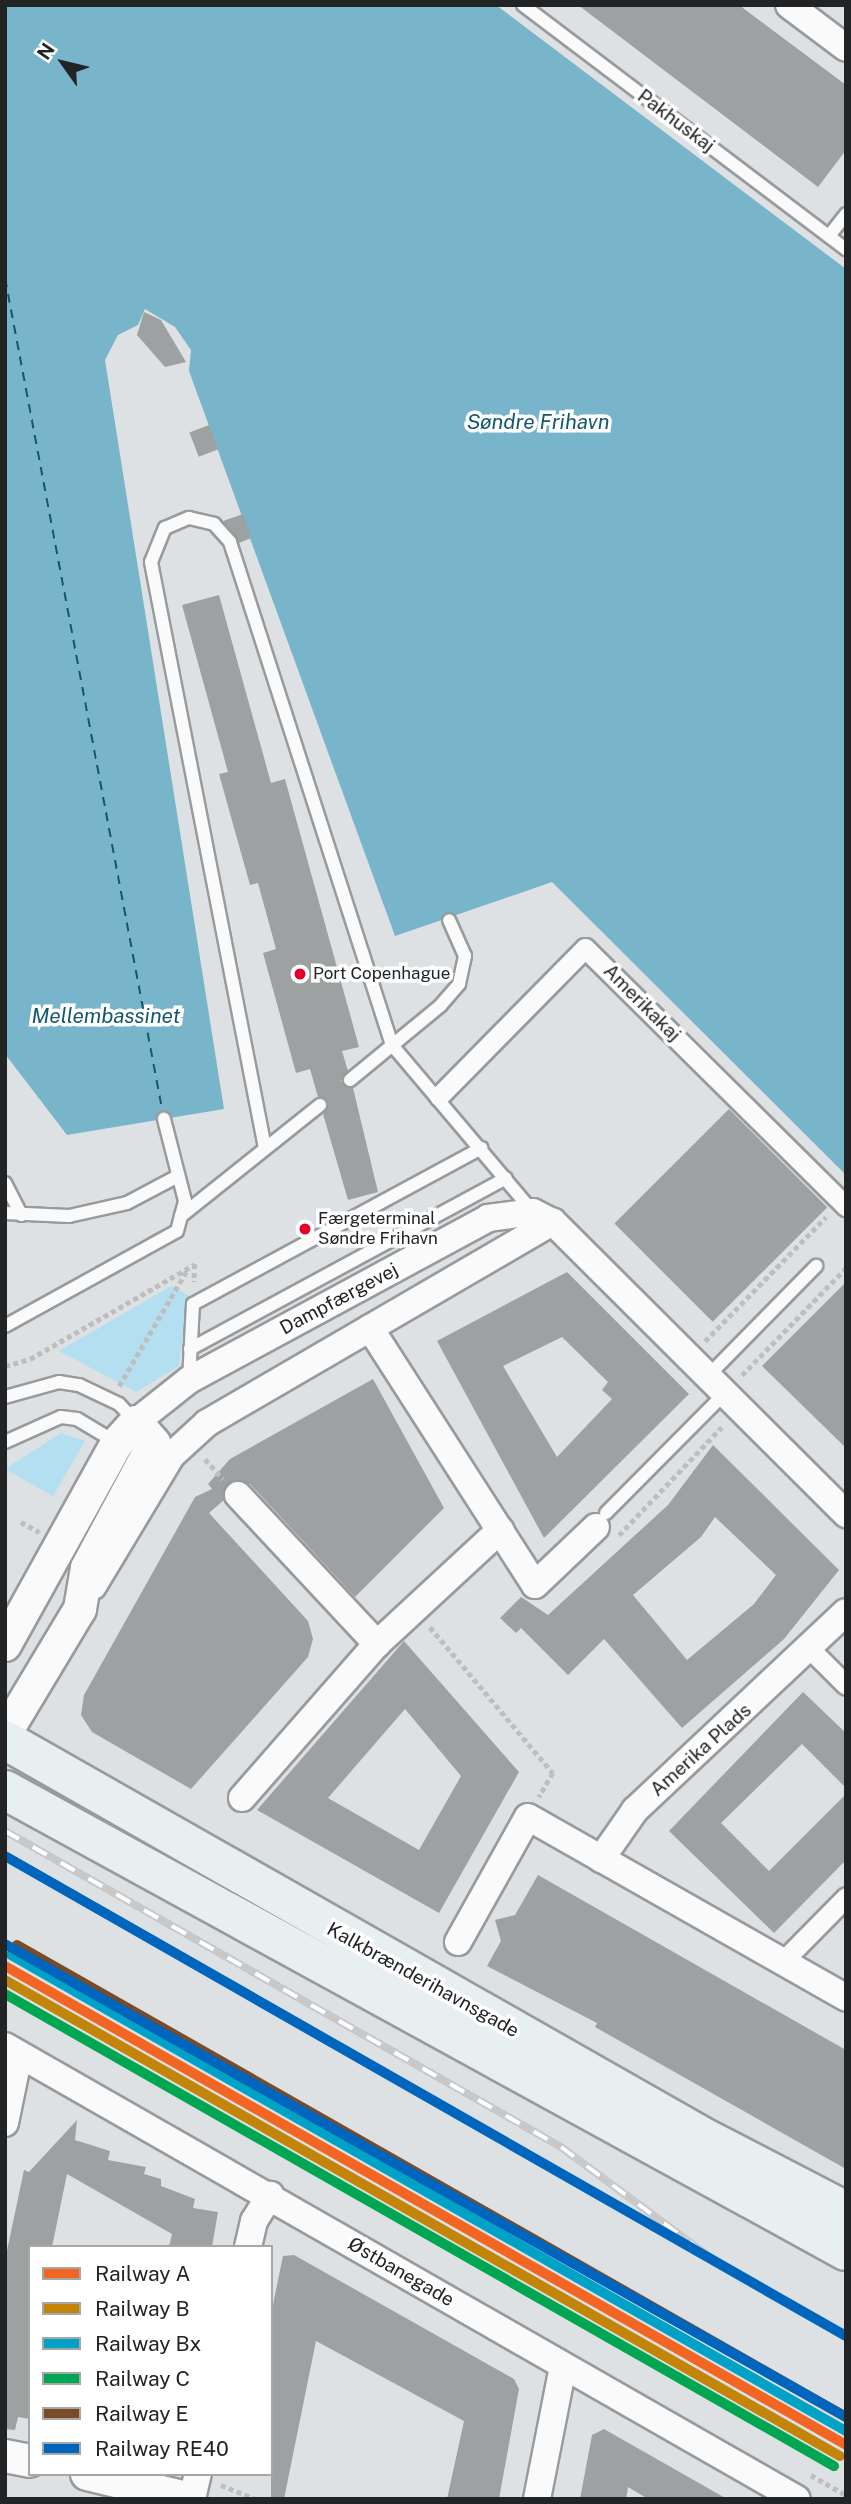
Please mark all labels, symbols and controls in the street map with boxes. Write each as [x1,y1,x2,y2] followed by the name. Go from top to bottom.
[28,28,98,98] north arrow
[32,39,59,64] text: N
[633,85,719,157] street label: Pakhuskaj
[467,409,609,435] water label: Søndre Frihavn
[599,960,685,1046] street label: Amerikakaj
[313,964,450,984] place label: Port Copenhague
[293,967,307,981] marker: Port Copenhague
[32,1003,180,1029] water label: Mellembassinet
[318,1209,438,1249] place label: Færgeterminal Søndre Frihavn
[298,1222,312,1236] marker: Færgeterminal Søndre Frihavn
[276,1258,402,1340] street label: Dampfærgevej
[646,1699,756,1801] street label: Amerika Plads
[323,1918,523,2042] street label: Kalkbrænderihavnsgade
[344,2232,458,2312] street label: Østbanegade
[28,2245,273,2476] legend
[95,2261,190,2286] text: Railway A
[95,2296,190,2321] text: Railway B
[95,2331,201,2356] text: Railway Bx
[95,2366,190,2391] text: Railway C
[95,2401,189,2426] text: Railway E
[95,2436,229,2461] text: Railway RE40

